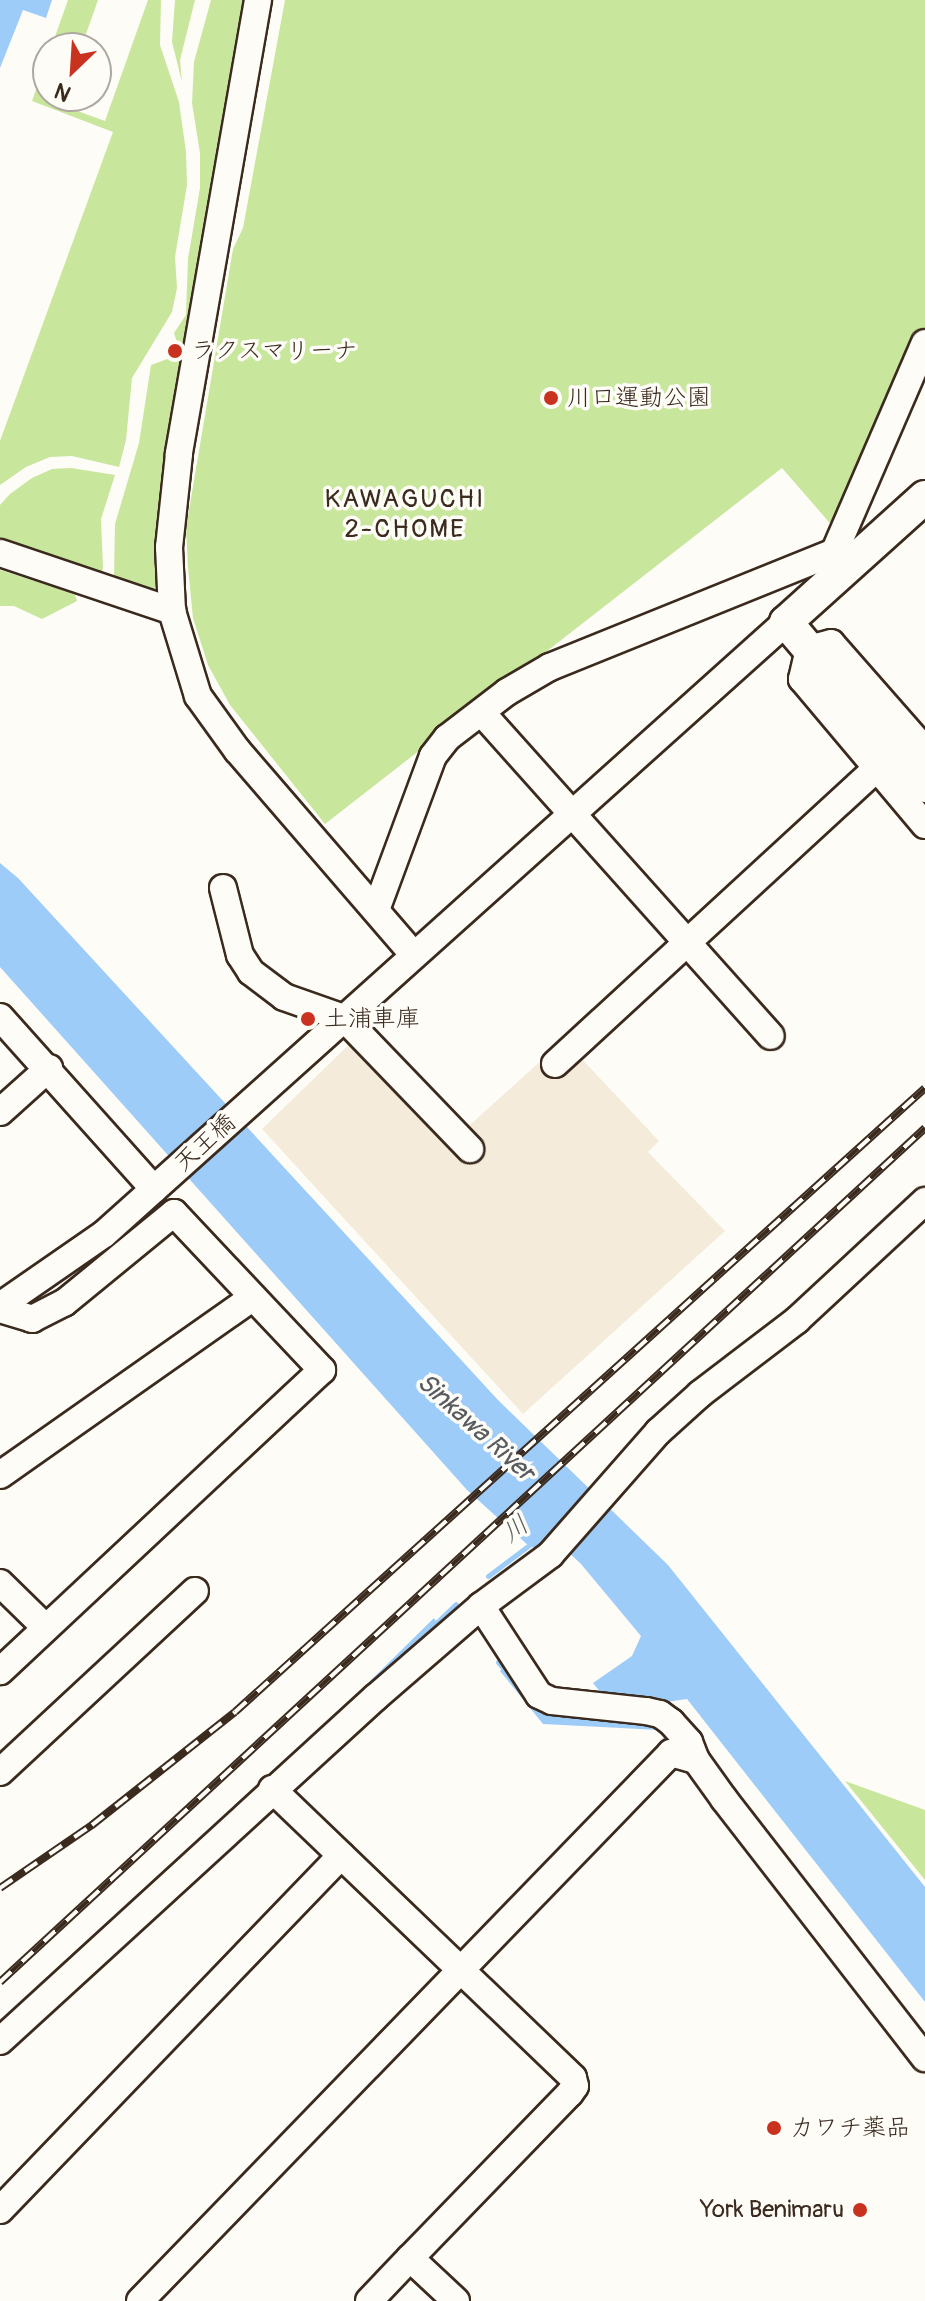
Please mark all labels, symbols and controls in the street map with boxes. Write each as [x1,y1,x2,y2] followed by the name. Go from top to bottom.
[32,32,112,112] north arrow
[50,76,75,108] text: N
[191,337,359,365] place label: ラクスマリーナ
[166,342,184,360] marker: ラクスマリーナ
[567,384,711,412] place label: 川口運動公園
[542,389,560,407] marker: 川口運動公園
[325,484,485,546] district label: KAWAGUCHI 2-CHOME
[324,1005,420,1033] place label: 土浦車庫
[299,1010,317,1028] marker: 土浦車庫
[169,1108,241,1178] street label: 天王橋
[410,1367,540,1489] water label: Sinkawa River
[496,1510,536,1550] water label: 川
[790,2114,910,2142] place label: カワチ薬品
[765,2119,783,2137] marker: カワチ薬品
[700,2196,844,2224] place label: York Benimaru
[851,2201,869,2219] marker: York Benimaru

